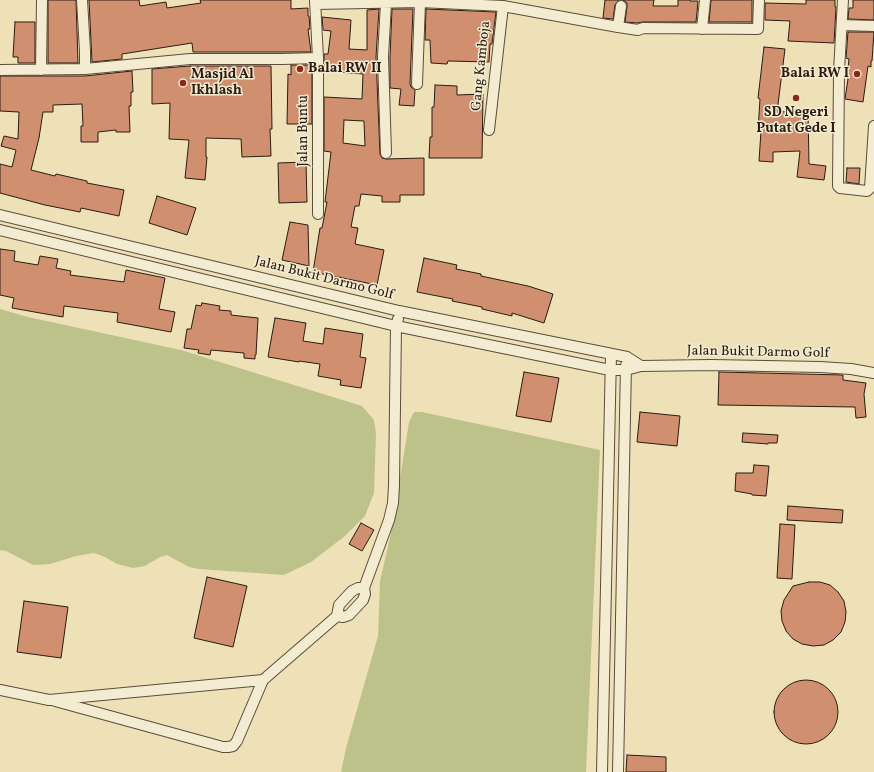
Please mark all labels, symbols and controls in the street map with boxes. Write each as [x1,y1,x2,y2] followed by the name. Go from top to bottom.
[469,20,495,112] street label: Gang Kamboja
[308,61,382,77] place label: Balai RW II
[295,64,305,74] marker: Balai RW II
[781,66,849,82] place label: Balai RW I
[191,67,254,100] place label: Masjid Al Ikhlash
[852,69,862,79] marker: Balai RW I
[178,78,188,88] marker: Masjid Al Ikhlash
[791,93,801,103] marker: SD Negeri Putat Gede I
[296,95,312,167] street label: Jalan Buntu
[756,105,836,138] place label: SD Negeri Putat Gede I
[253,254,395,304] street label: Jalan Bukit Darmo Golf
[687,343,829,363] street label: Jalan Bukit Darmo Golf

